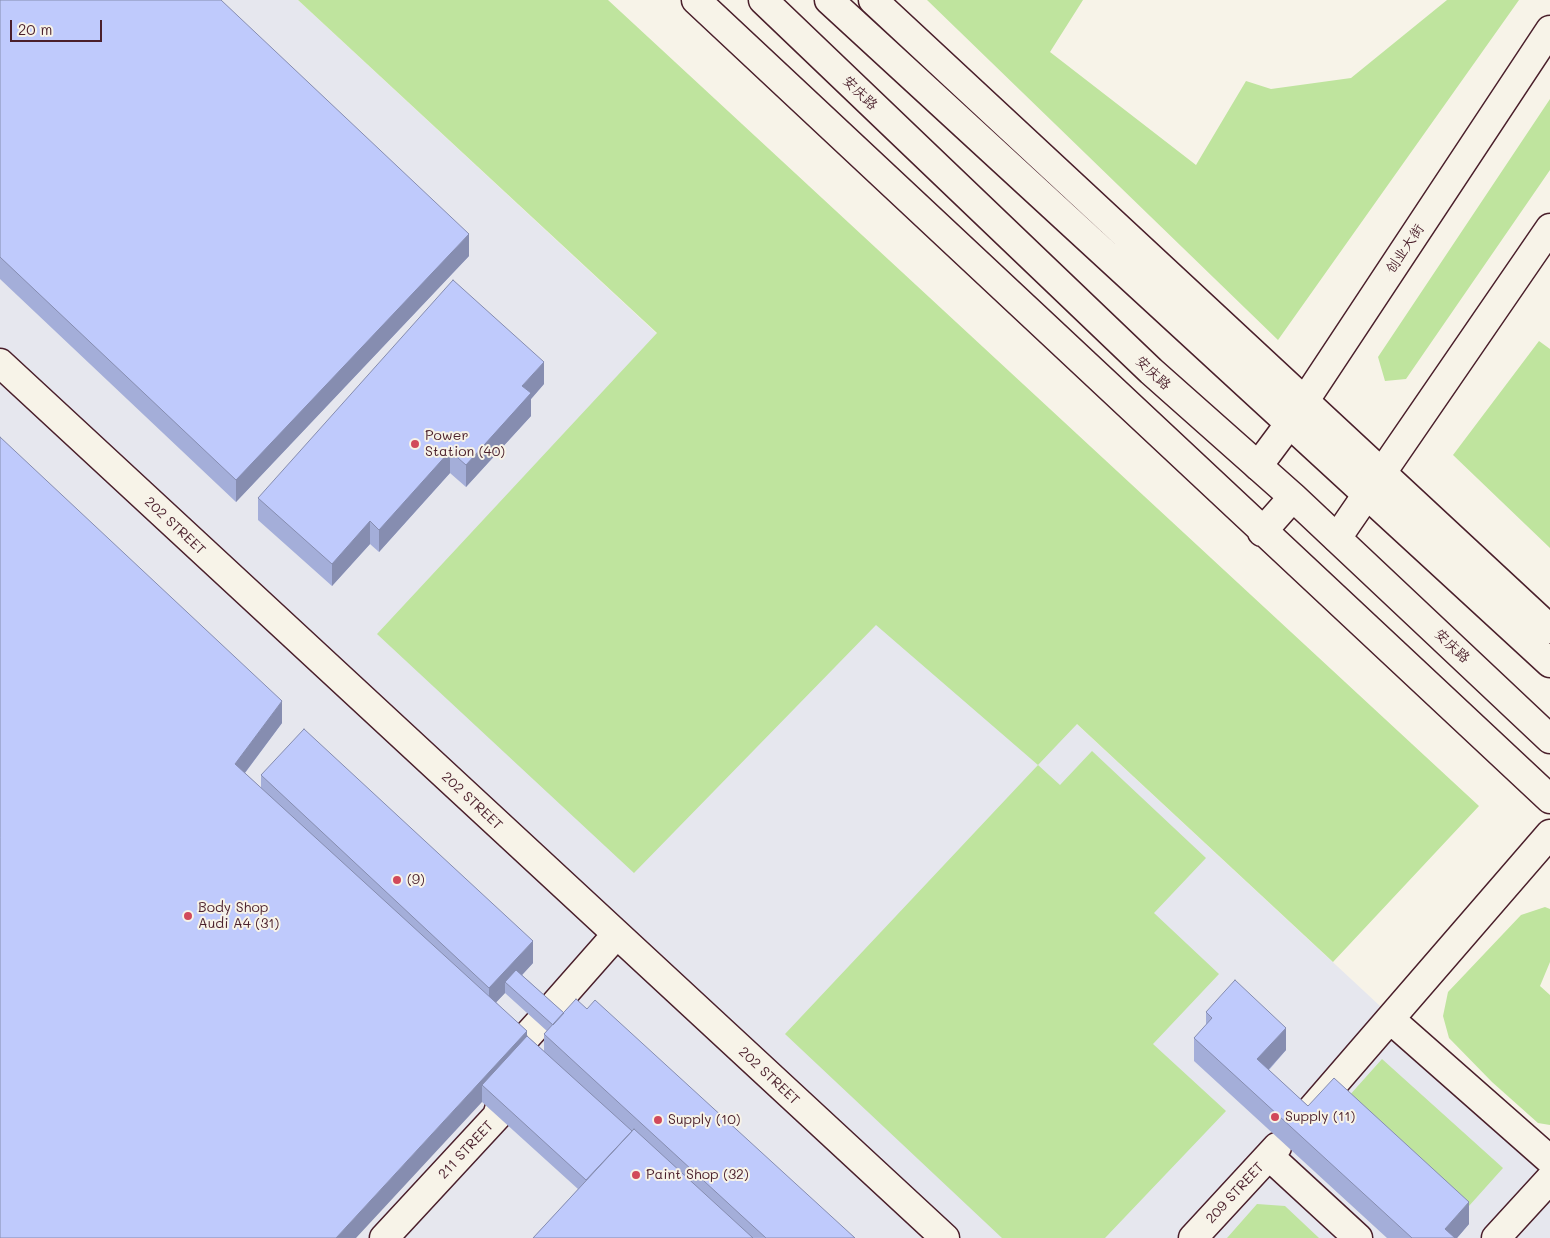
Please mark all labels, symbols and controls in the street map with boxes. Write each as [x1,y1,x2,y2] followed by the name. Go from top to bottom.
[12,10,105,42] scale bar
[18,19,52,39] text: 20 m
[839,72,881,114] street label: 安庆路
[1382,221,1428,277] street label: 创业大街
[1132,353,1174,393] street label: 安庆路
[425,428,505,461] place label: Power Station (40)
[409,438,421,450] marker: Power Station (40)
[141,494,209,558] street label: 202 STREET
[1431,626,1473,666] street label: 安庆路
[438,769,506,833] street label: 202 STREET
[407,872,425,888] place label: (9)
[391,874,403,886] marker: (9)
[198,900,279,932] place label: Body Shop Audi A4 (31)
[182,910,194,922] marker: Body Shop Audi A4 (31)
[735,1044,803,1108] street label: 202 STREET
[1285,1109,1355,1125] place label: Supply (11)
[1269,1111,1281,1123] marker: Supply (11)
[668,1112,741,1128] place label: Supply (10)
[652,1114,664,1126] marker: Supply (10)
[435,1117,497,1183] street label: 211 STREET
[1202,1159,1268,1227] street label: 209 STREET
[646,1167,749,1183] place label: Paint Shop (32)
[630,1169,642,1181] marker: Paint Shop (32)

